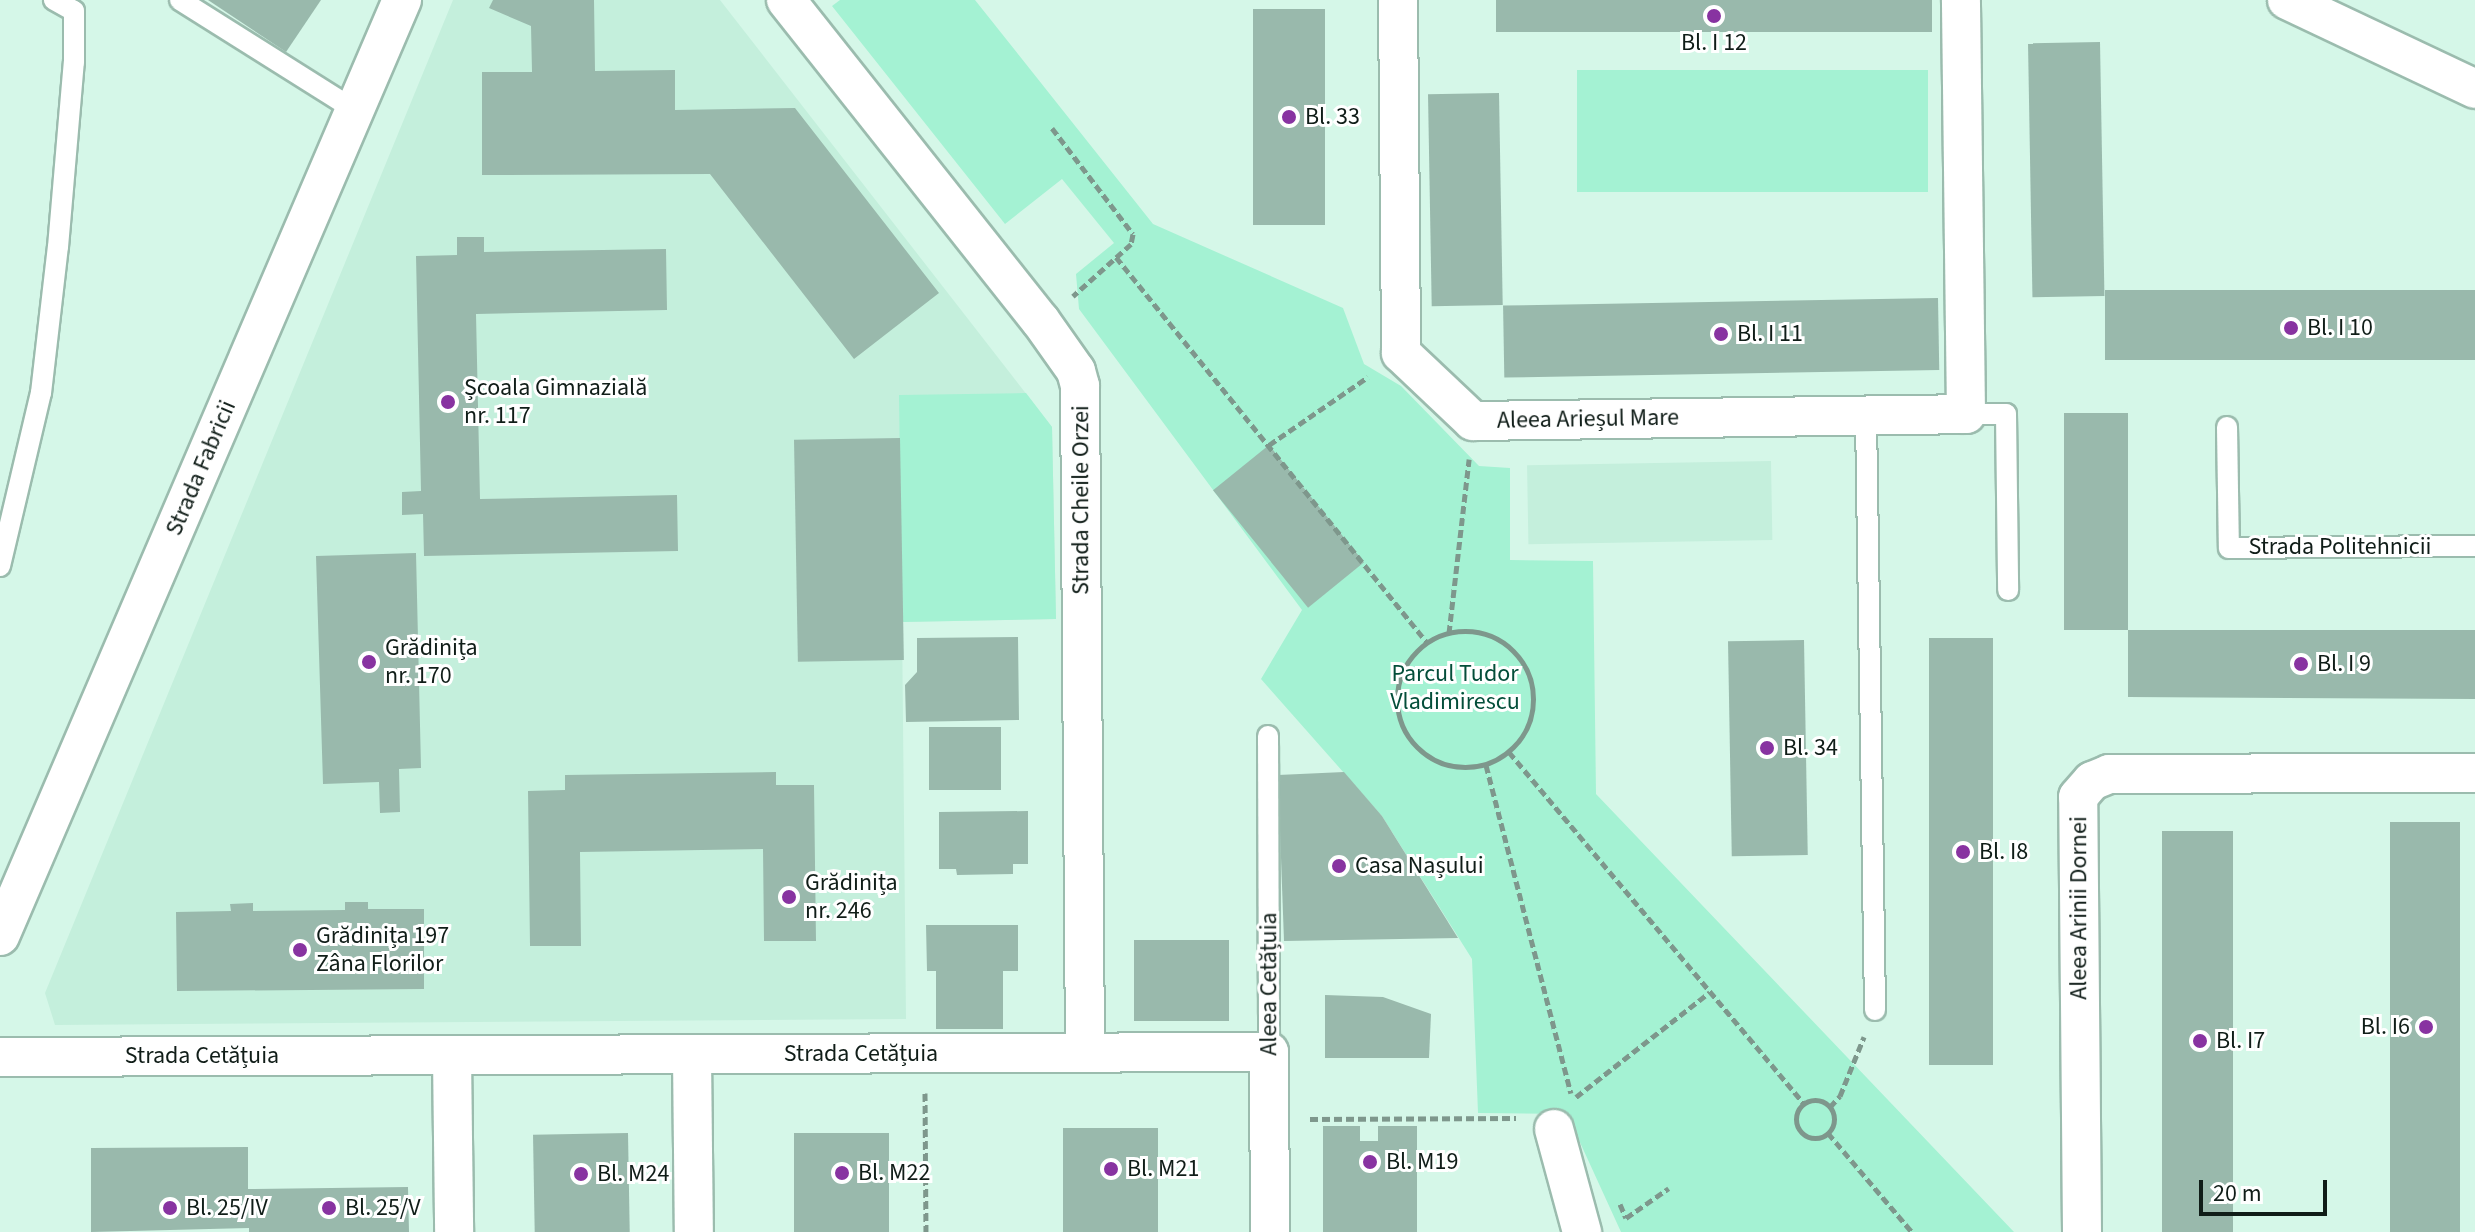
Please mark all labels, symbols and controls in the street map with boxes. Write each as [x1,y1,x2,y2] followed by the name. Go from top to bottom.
[1705,7,1723,25] marker: Bl. I 12
[1681,29,1747,57] place label: Bl. I 12
[1305,103,1360,131] place label: Bl. 33
[1280,108,1298,126] marker: Bl. 33
[2307,314,2373,342] place label: Bl. I 10
[2282,319,2300,337] marker: Bl. I 10
[1737,320,1803,348] place label: Bl. I 11
[1712,325,1730,343] marker: Bl. I 11
[464,374,647,430] place label: Școala Gimnazială nr. 117
[439,393,457,411] marker: Școala Gimnazială nr. 117
[160,396,242,540] street label: Strada Fabricii
[1497,403,1679,435] street label: Aleea Arieșul Mare
[1067,405,1095,595] street label: Strada Cheile Orzei
[2248,533,2432,561] street label: Strada Politehnicii
[385,634,478,690] place label: Grădinița nr. 170
[2317,650,2371,678] place label: Bl. I 9
[360,653,378,671] marker: Grădinița nr. 170
[2292,655,2310,673] marker: Bl. I 9
[1390,660,1520,716] park label: Parcul Tudor Vladimirescu
[1783,734,1838,762] place label: Bl. 34
[1758,739,1776,757] marker: Bl. 34
[2065,816,2093,1000] street label: Aleea Arinii Dornei
[1979,838,2028,866] place label: Bl. I8
[1954,843,1972,861] marker: Bl. I8
[1355,852,1484,880] place label: Casa Nașului
[1330,857,1348,875] marker: Casa Nașului
[805,869,898,925] place label: Grădinița nr. 246
[780,888,798,906] marker: Grădinița nr. 246
[1255,912,1283,1056] street label: Aleea Cetățuia
[316,922,449,978] place label: Grădinița 197 Zâna Florilor
[291,941,309,959] marker: Grădinița 197 Zâna Florilor
[2361,1013,2410,1041] place label: Bl. I6
[2417,1018,2435,1036] marker: Bl. I6
[2216,1027,2265,1055] place label: Bl. I7
[2191,1032,2209,1050] marker: Bl. I7
[784,1040,938,1068] street label: Strada Cetățuia
[125,1042,279,1070] street label: Strada Cetățuia
[1386,1148,1458,1176] place label: Bl. M19
[1361,1153,1379,1171] marker: Bl. M19
[1127,1155,1199,1183] place label: Bl. M21
[858,1159,930,1187] place label: Bl. M22
[597,1160,669,1188] place label: Bl. M24
[1102,1160,1120,1178] marker: Bl. M21
[833,1164,851,1182] marker: Bl. M22
[2203,1164,2331,1214] scale bar
[572,1165,590,1183] marker: Bl. M24
[2213,1176,2262,1211] text: 20 m
[186,1194,268,1222] place label: Bl. 25/IV
[345,1194,421,1222] place label: Bl. 25/V
[161,1199,179,1217] marker: Bl. 25/IV
[320,1199,338,1217] marker: Bl. 25/V

